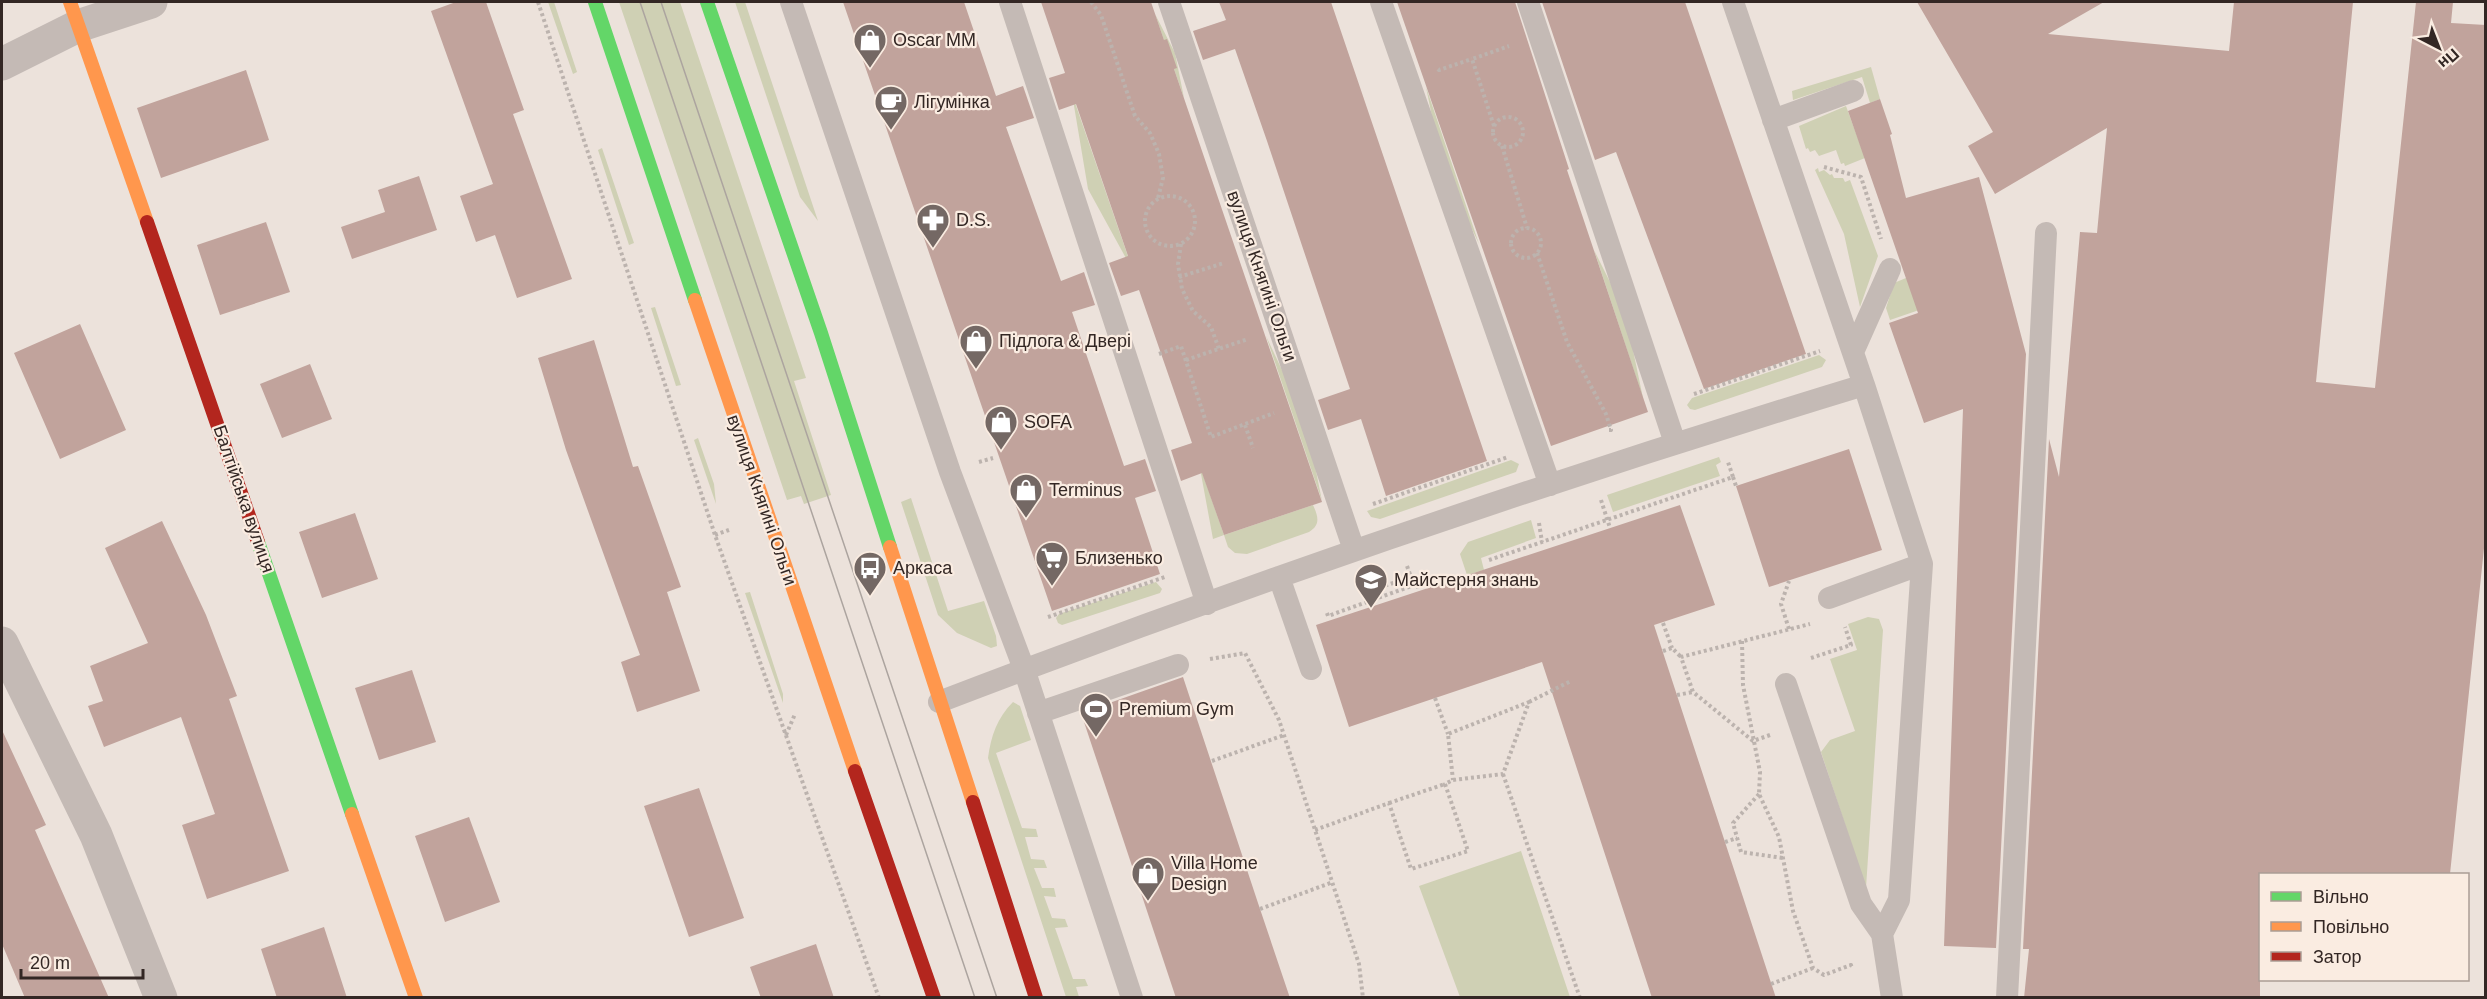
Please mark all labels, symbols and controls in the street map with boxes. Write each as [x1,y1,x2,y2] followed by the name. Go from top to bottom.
[2409,18,2469,78] north arrow
[852,22,888,69] shop icon: Oscar MM
[893,30,976,50] place label: Oscar MM
[2435,45,2462,72] text: Пн
[873,84,909,131] cafe icon: Лігумінка
[914,92,991,112] place label: Лігумінка
[1223,188,1301,364] street label: вулиця Княгині Ольги
[915,202,951,249] pharmacy icon: D.S.
[956,210,991,230] place label: D.S.
[958,323,994,370] shop icon: Підлога & Двері
[999,331,1131,351] place label: Підлога & Двері
[983,404,1019,451] shop icon: SOFA
[723,412,801,588] street label: вулиця Княгині Ольги
[1024,412,1072,432] place label: SOFA
[209,423,279,575] street label: Балтійська вулиця
[1008,472,1044,519] shop icon: Terminus
[1049,480,1122,500] place label: Terminus
[1034,540,1070,587] supermarket icon: Близенько
[1075,548,1163,568] place label: Близенько
[852,550,888,597] bus stop icon: Аркаса
[893,558,953,578] place label: Аркаса
[1353,562,1389,609] school or university icon: Майстерня знань
[1394,570,1539,590] place label: Майстерня знань
[1078,691,1114,738] sports icon: Premium Gym
[1119,699,1234,719] place label: Premium Gym
[1171,853,1258,894] place label: Villa Home Design
[1130,855,1166,902] shop icon: Villa Home Design
[2259,873,2469,981] legend
[2313,887,2369,907] text: Вільно
[2313,917,2389,937] text: Повільно
[21,942,142,980] scale bar
[2313,947,2362,967] text: Затор
[30,953,70,973] text: 20 m

